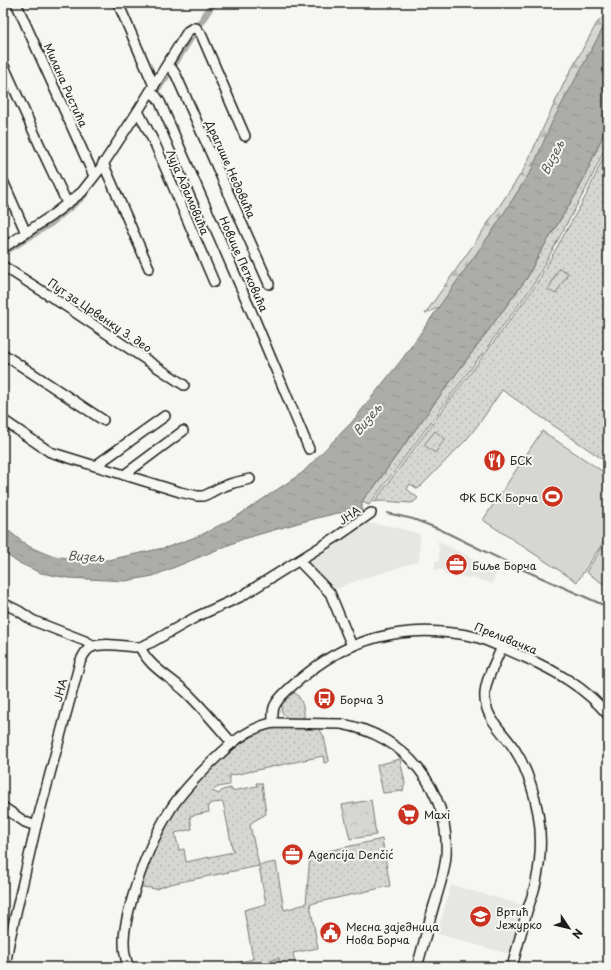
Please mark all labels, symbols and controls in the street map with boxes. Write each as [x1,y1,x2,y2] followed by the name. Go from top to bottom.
[40,40,92,130] street label: Милана Ристића
[201,116,260,221] street label: Драгише Недовића
[536,136,569,177] water label: Визељ
[162,147,214,237] street label: Луја Адамовића
[215,214,273,315] street label: Новице Петковића
[45,274,155,356] street label: Пут за Црвенку 3. део
[348,399,386,439] water label: Визељ
[481,447,507,473] restaurant icon: БСК
[510,452,532,469] place label: БСК
[540,484,566,510] sports icon: ФК БСК Борча
[460,489,538,506] place label: ФК БСК Борча
[334,501,364,529] street label: ЈНА
[67,546,106,566] water label: Визељ
[444,552,470,578] office icon: Биље Борча
[472,557,537,574] place label: Биље Борча
[472,618,540,658] street label: Преливачка
[49,676,71,704] street label: ЈНА
[312,686,338,712] bus stop icon: Борча 3
[340,691,384,708] place label: Борча 3
[396,801,422,827] supermarket icon: Maxi
[424,806,450,823] place label: Maxi
[279,841,305,867] office icon: Agencija Denčić
[308,846,394,863] place label: Agencija Denčić
[496,903,542,933] place label: Вртић Јежурко
[468,904,494,930] school or university icon: Вртић Јежурко
[549,908,589,948] north arrow
[346,918,439,948] place label: Месна заједница Нова Борча
[317,919,343,945] public building icon: Месна заједница Нова Борча
[568,926,587,943] text: N

